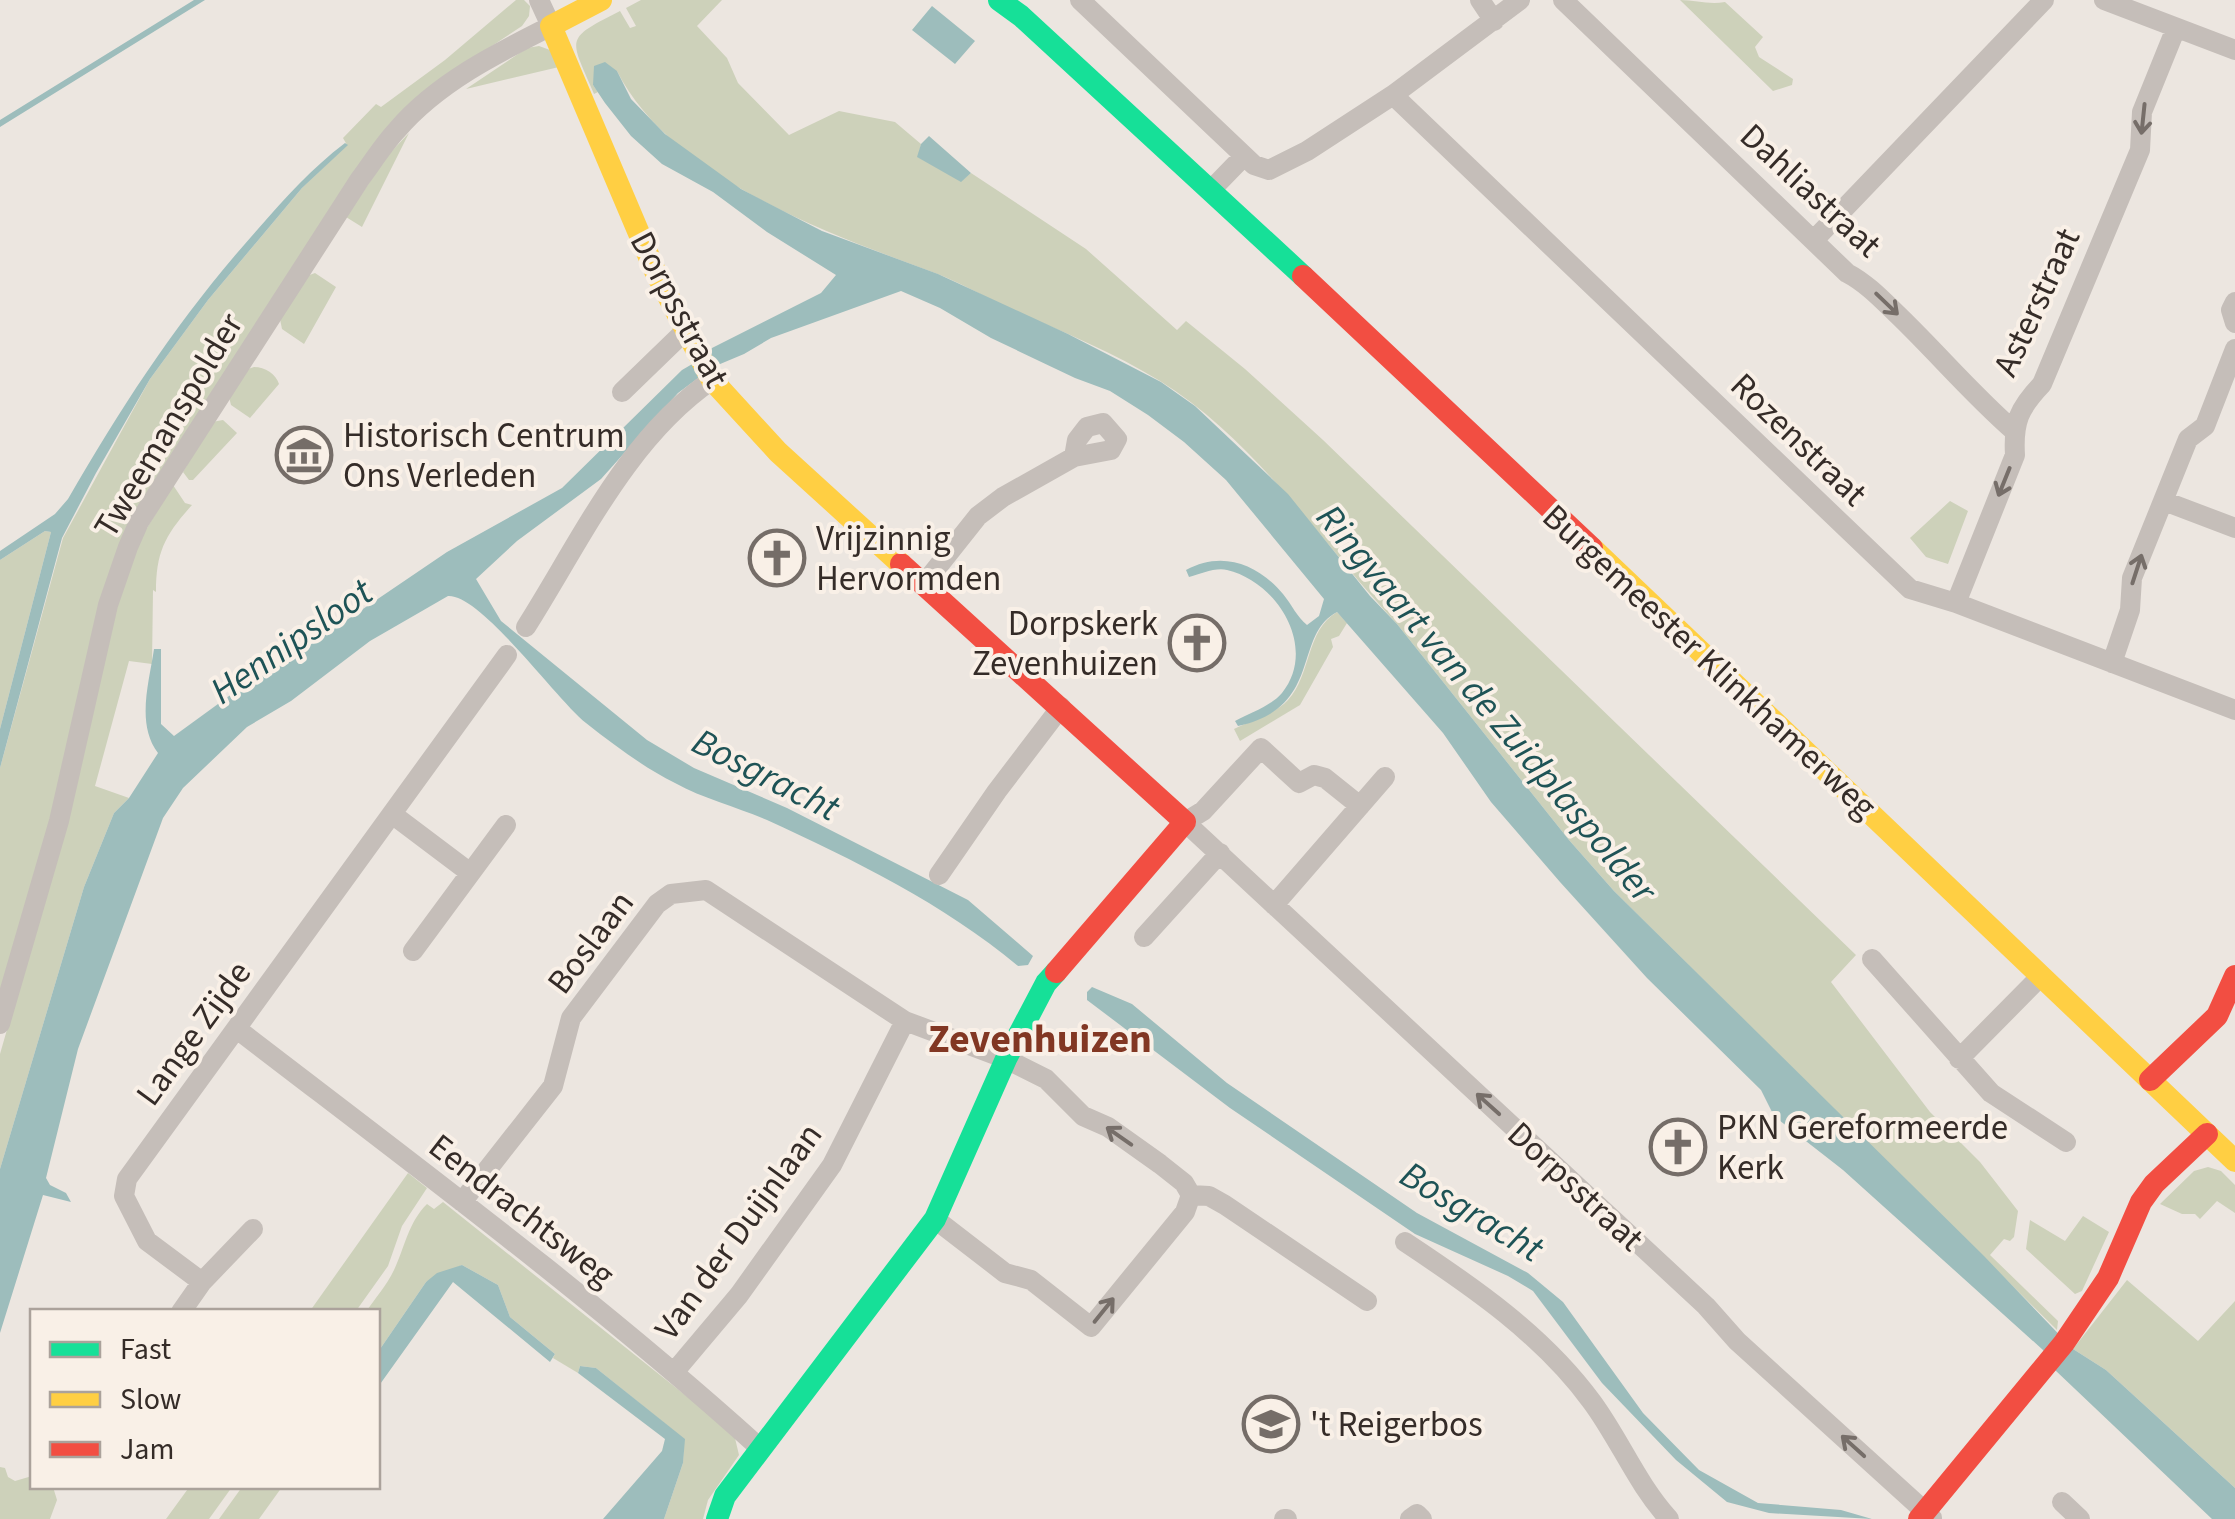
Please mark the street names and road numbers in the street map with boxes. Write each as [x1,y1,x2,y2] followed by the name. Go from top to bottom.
[1728,112,1892,270] street label: Dahliastraat
[1981,220,2093,385] street label: Asterstraat
[617,223,741,397] street label: Dorpsstraat
[82,303,256,547] street label: Tweemanspolder
[1719,362,1878,518] street label: Rozenstraat
[1531,493,1888,831] street label: Burgemeester Klinkhamerweg
[535,881,646,1005] street label: Boslaan
[124,951,263,1116] street label: Lange Zijde
[1496,1110,1655,1263] street label: Dorpsstraat
[643,1113,835,1350] street label: Van der Duijnlaan
[418,1122,625,1300] street label: Eendrachtsweg

